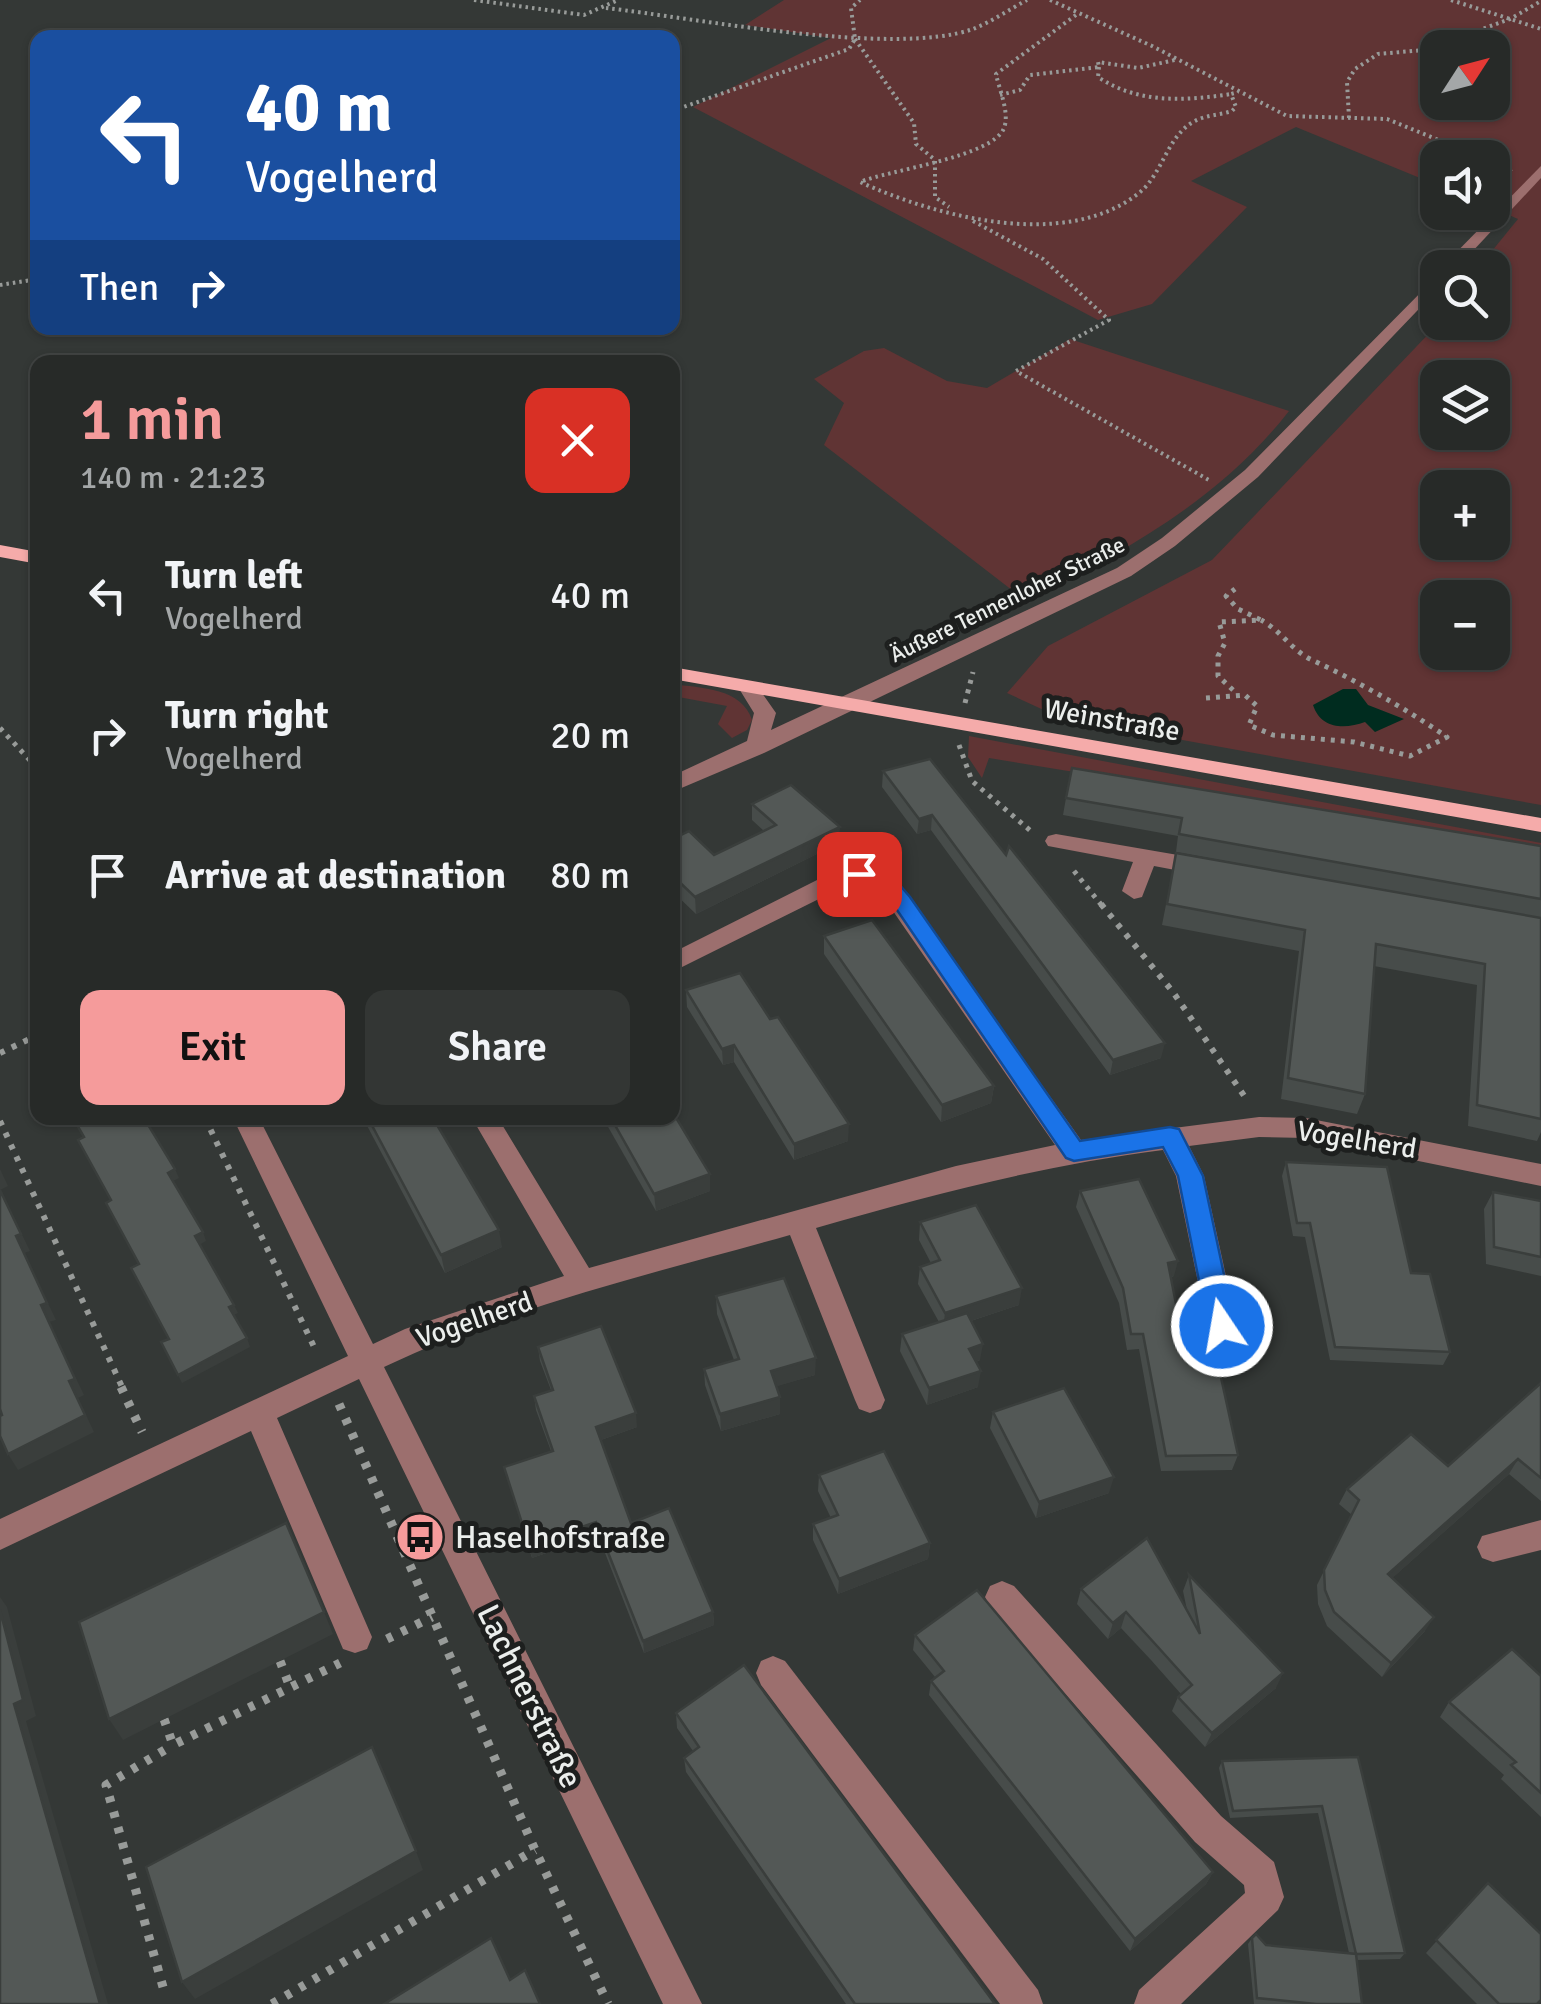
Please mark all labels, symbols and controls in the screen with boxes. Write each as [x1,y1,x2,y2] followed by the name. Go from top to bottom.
[1420,30,1510,120] north arrow
[1420,30,1510,670] map controls
[245,64,393,150] text: 40 m
[80,70,210,200] icon: left
[1420,140,1510,230] button: sound
[245,150,438,205] text: Vogelherd
[1420,250,1510,340] button: search
[179,260,234,315] icon: right
[80,264,159,311] text: Then
[1420,360,1510,450] button: layers
[80,383,224,457] text: 1 min
[525,388,630,493] button: close
[80,458,266,497] text: 140 m · 21:23
[1420,470,1510,560] button: +
[885,531,1129,668] street label: Äußere Tennenloher Straße
[165,552,303,599] text: Turn left
[80,568,135,623] icon: left
[550,572,630,619] text: 40 m
[1420,580,1510,670] button: −
[165,599,303,638] text: Vogelherd
[1041,691,1182,749] street label: Weinstraße
[165,692,329,739] text: Turn right
[80,708,135,763] icon: right
[550,712,630,759] text: 20 m
[165,739,303,778] text: Vogelherd
[817,832,902,917] pin
[832,847,887,902] icon: arrive
[80,848,135,903] icon: arrive
[165,852,506,899] text: Arrive at destination
[550,852,630,899] text: 80 m
[80,990,345,1105] button: Exit
[365,990,630,1105] button: Share
[1295,1114,1419,1166] street label: Vogelherd
[1170,1274,1274,1378] position arrow
[412,1284,537,1356] street label: Vogelherd
[394,1511,446,1563] bus stop icon: Haselhofstraße
[455,1518,666,1557] place label: Haselhofstraße
[468,1598,591,1794] street label: Lachnerstraße

